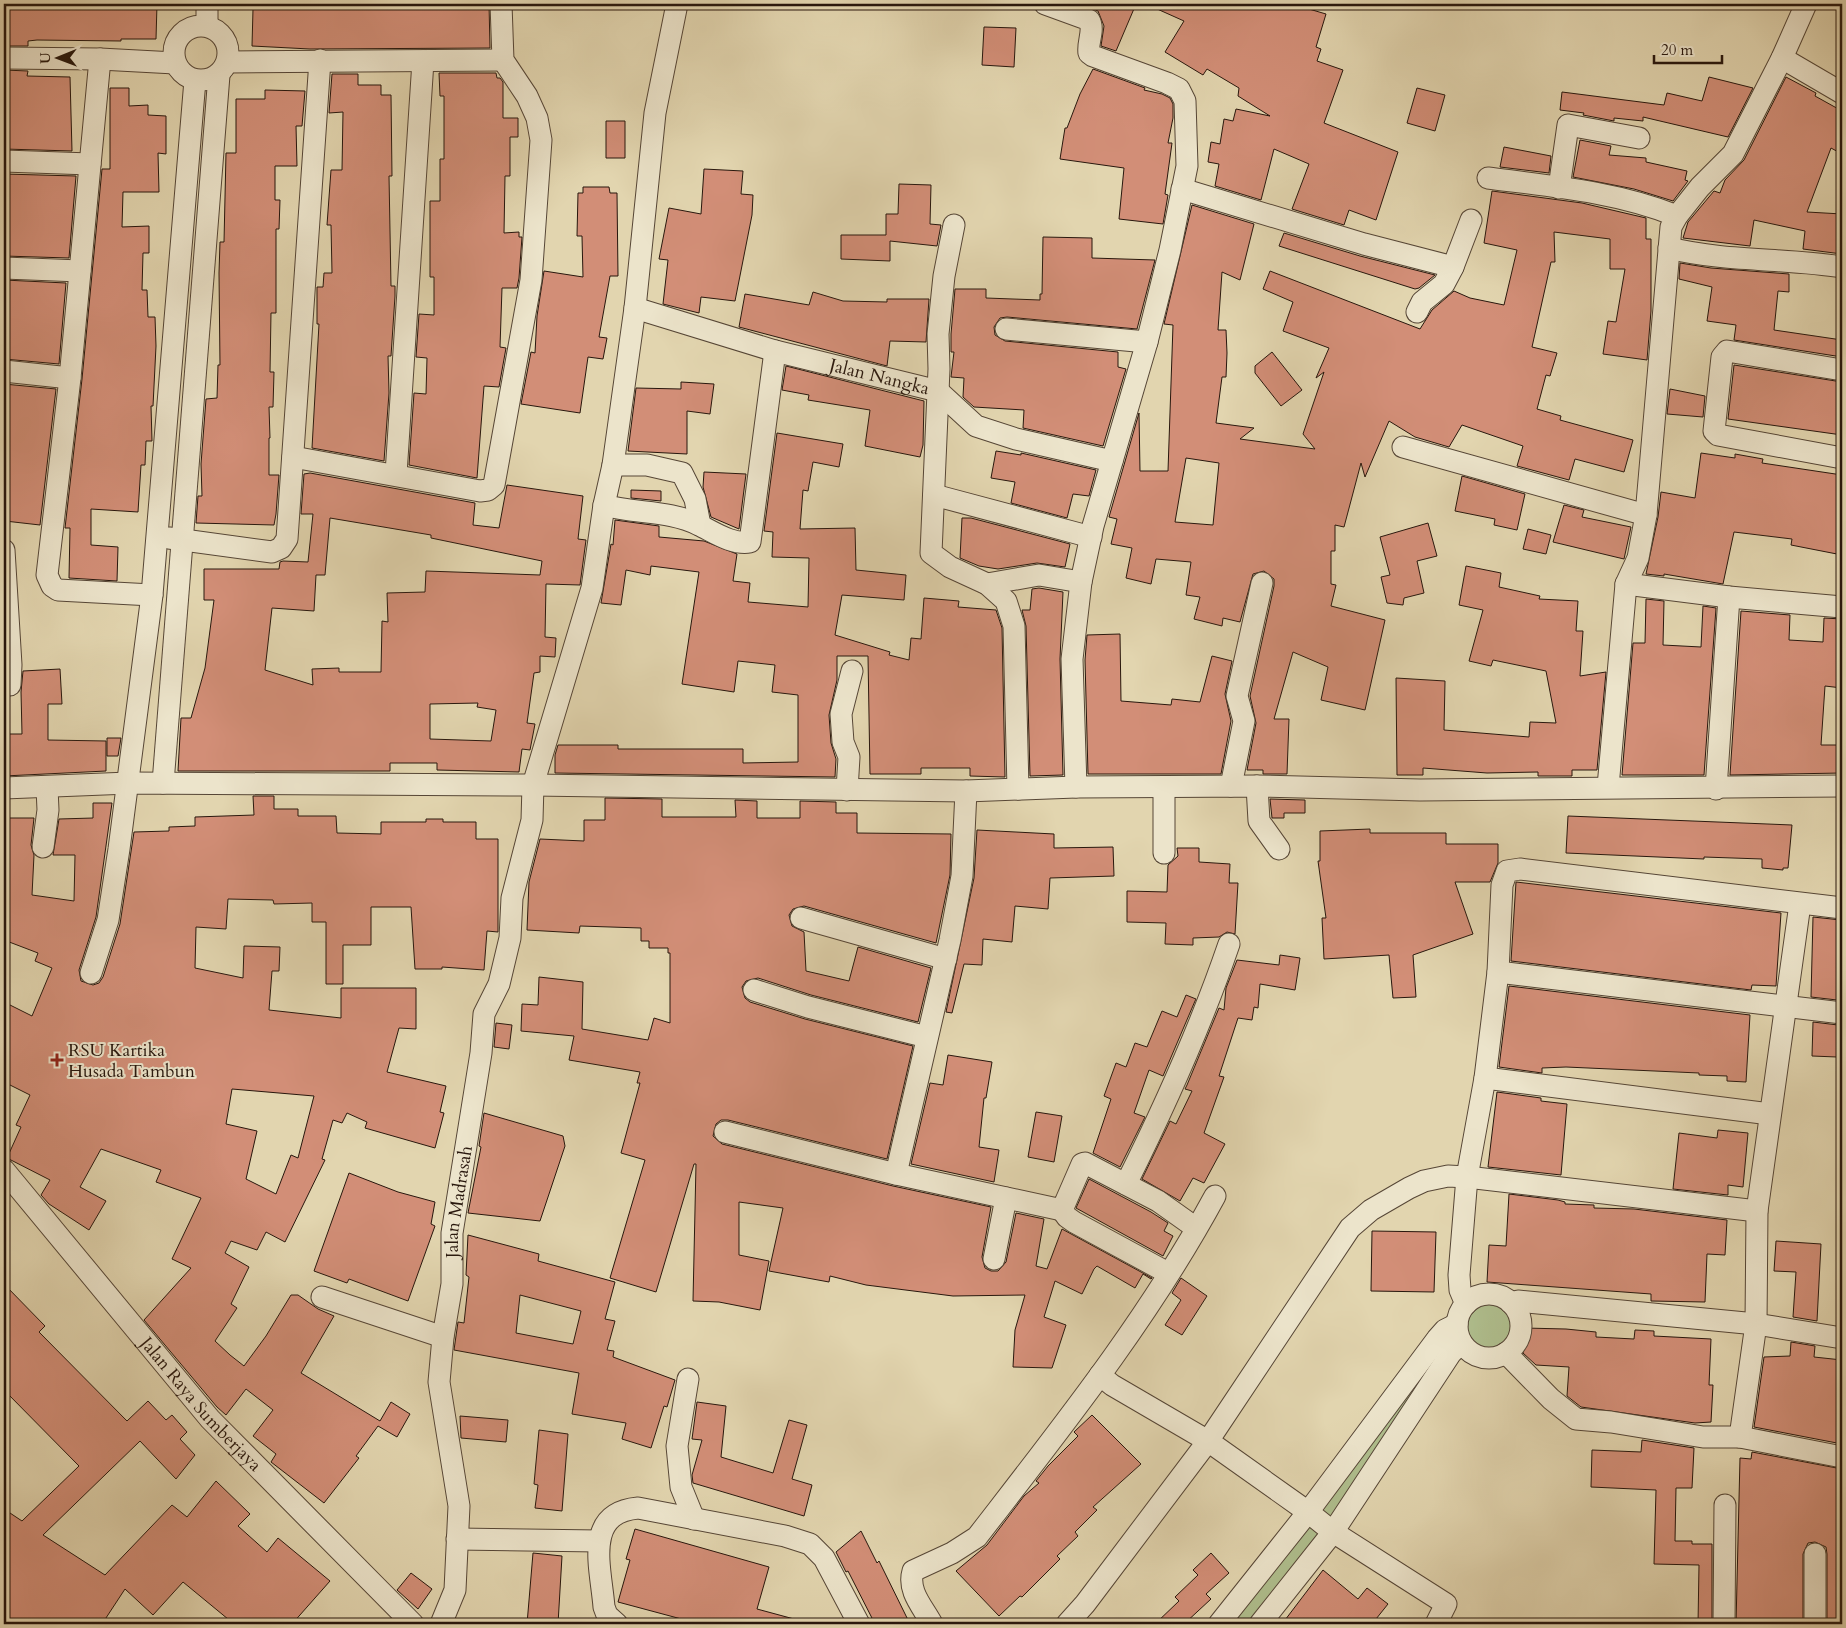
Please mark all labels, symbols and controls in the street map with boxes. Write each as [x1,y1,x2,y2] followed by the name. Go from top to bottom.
[32,32,82,82] north arrow
[1654,32,1721,64] scale bar
[1661,40,1693,60] text: 20 m
[36,52,55,64] text: U
[824,352,932,401] street label: Jalan Nangka
[68,1038,196,1084] place label: RSU Kartika Husada Tambun
[50,1053,64,1067] marker: RSU Kartika Husada Tambun
[440,1144,478,1261] street label: Jalan Madrasah
[133,1329,268,1477] street label: Jalan Raya Sumberjaya

